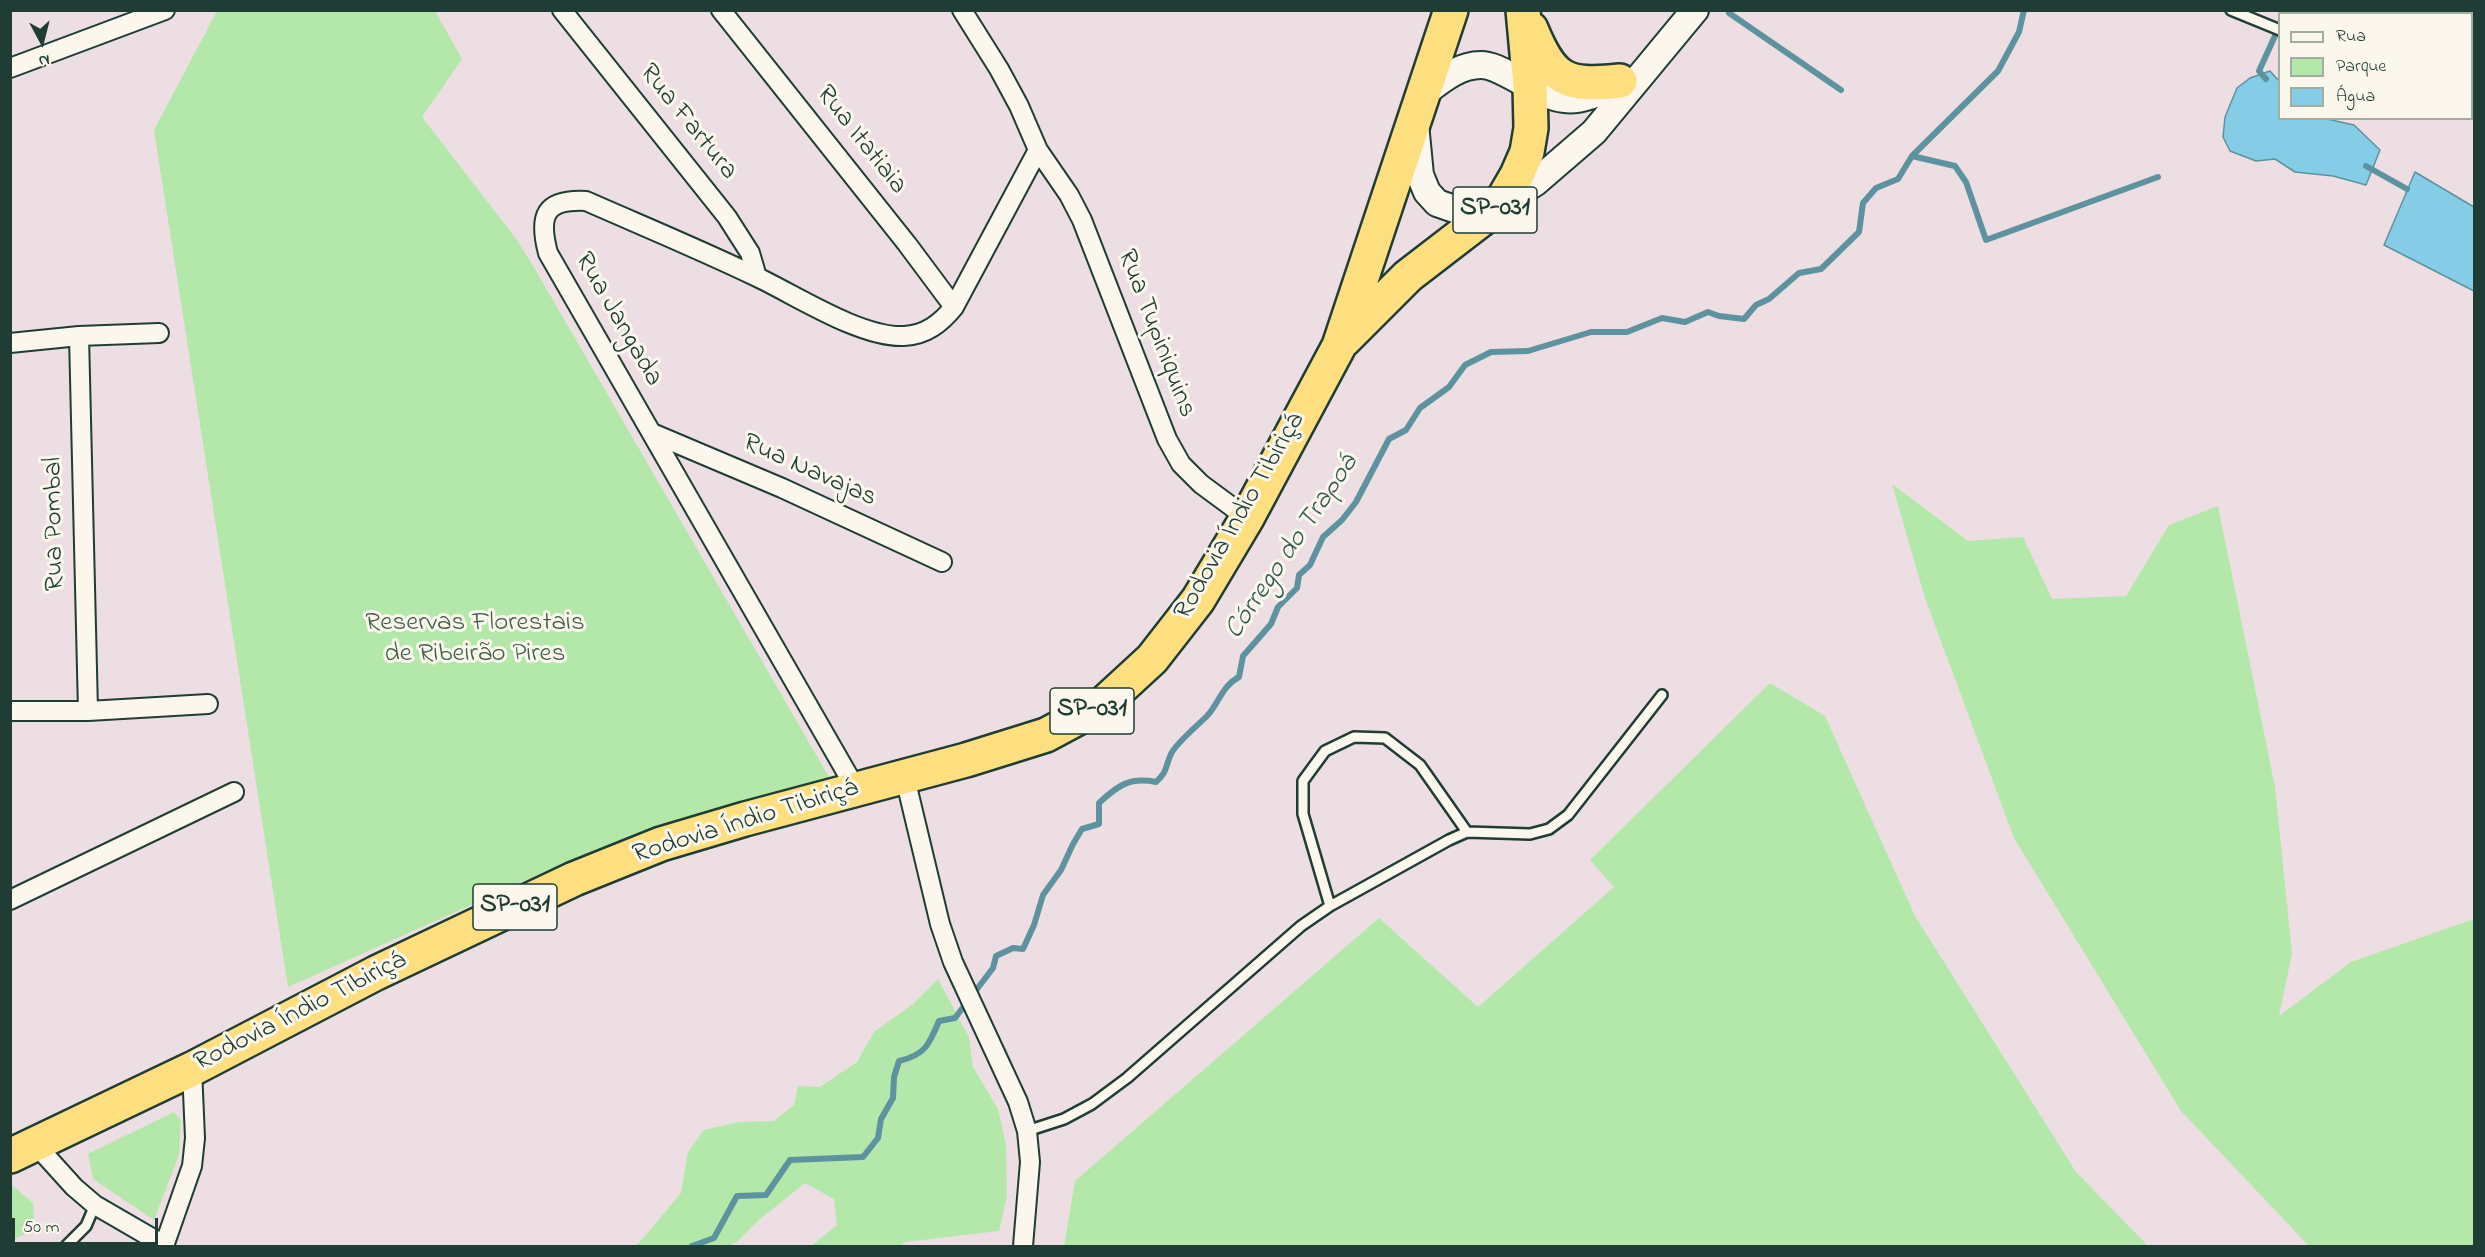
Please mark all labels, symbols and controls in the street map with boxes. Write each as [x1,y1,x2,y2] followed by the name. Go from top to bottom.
[12,12,72,72] north arrow
[2278,12,2473,120] legend
[2336,24,2366,50] text: Rua
[37,47,51,72] text: N
[2336,54,2386,80] text: Parque
[631,59,743,187] street label: Rua Fartura
[807,80,913,202] street label: Rua Itatiaia
[2336,84,2375,110] text: Água
[1453,187,1537,233] road number: SP-031
[1108,246,1202,422] street label: Rua Tupiniquins
[566,247,668,393] street label: Rua Jangada
[1169,408,1313,626] street label: Rodovia Índio Tibiriçá
[737,428,881,516] street label: Rua Navajas
[1219,449,1367,647] water label: Córrego do Trapoá
[39,457,73,591] street label: Rua Pombal
[365,609,585,672] park label: Reservas Florestais de Ribeirão Pires
[1050,688,1134,734] road number: SP-031
[630,773,862,873] street label: Rodovia Índio Tibiriçá
[473,884,557,930] road number: SP-031
[190,946,412,1080] street label: Rodovia Índio Tibiriçá
[15,1206,160,1244] scale bar
[23,1215,60,1241] text: 50 m

